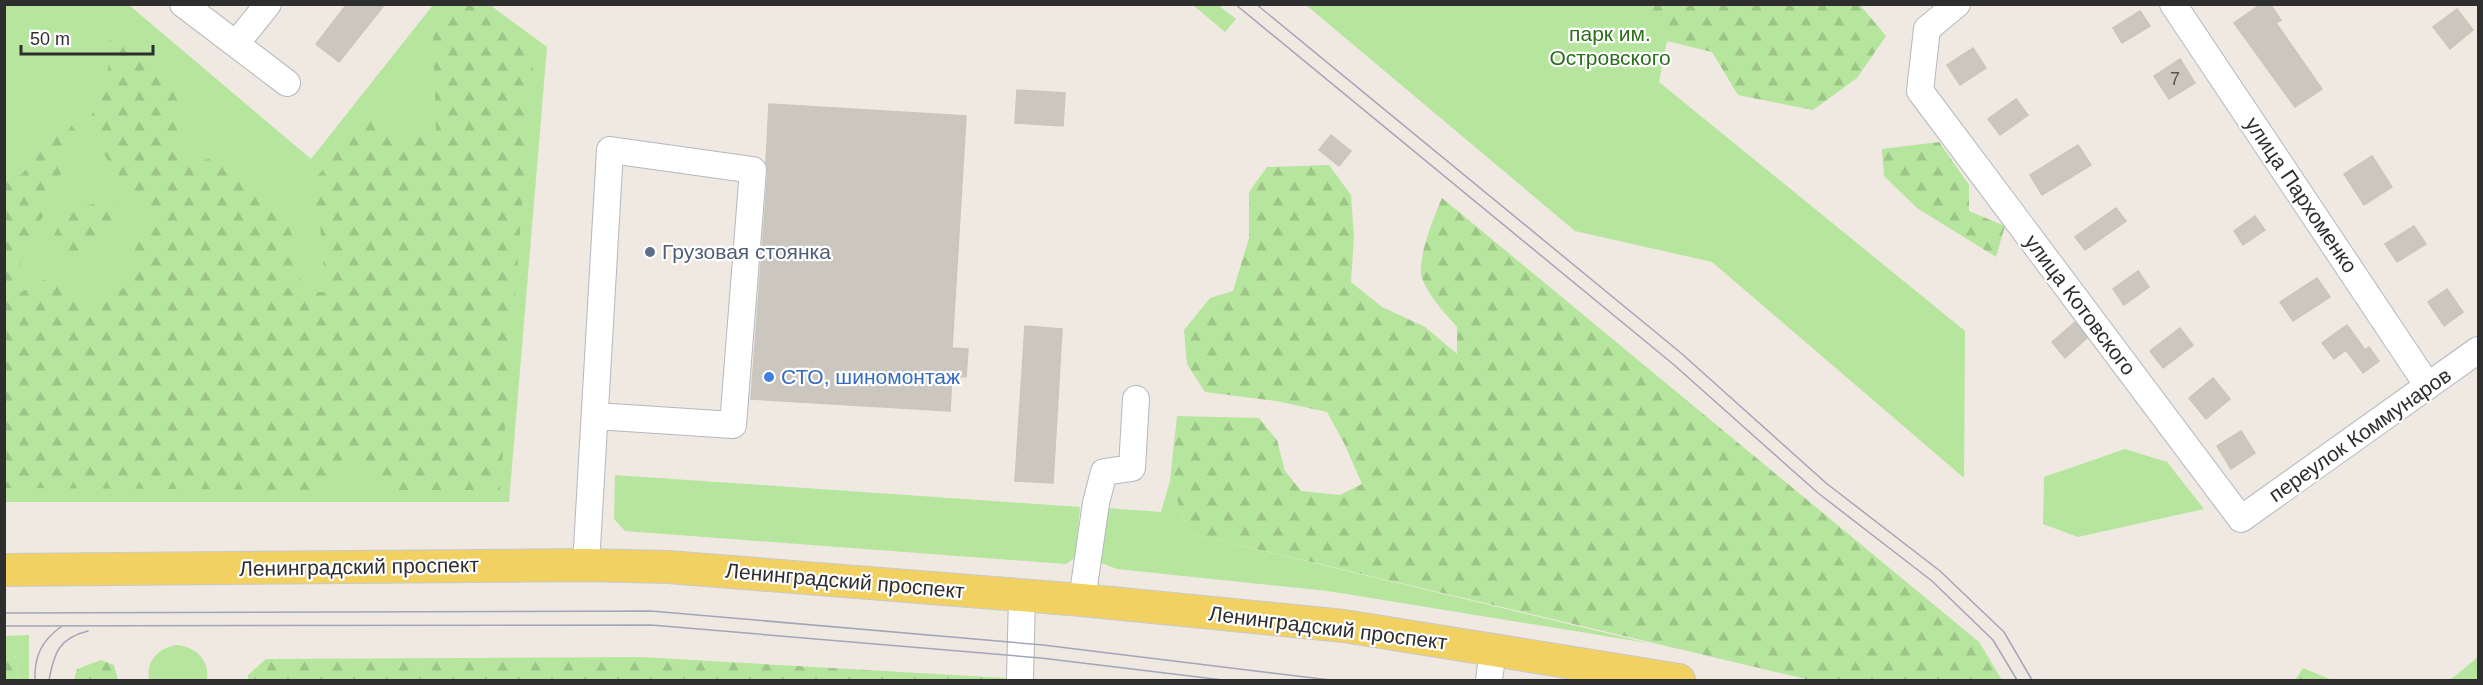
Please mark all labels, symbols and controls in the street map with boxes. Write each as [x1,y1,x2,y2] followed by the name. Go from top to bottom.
[21,18,153,56] scale bar
[1549,22,1671,69] park label: парк им. Островского
[30,29,70,49] text: 50 m
[2170,69,2180,89] house number: 7
[2241,113,2362,277] street label: улица Пархоменко
[2020,230,2141,379] street label: улица Котовского
[662,240,831,263] place label: Грузовая стоянка
[643,245,657,259] marker: Грузовая стоянка
[2264,363,2455,506] street label: переулок Коммунаров
[781,365,960,388] place label: СТО, шиномонтаж
[762,370,776,384] marker: СТО, шиномонтаж
[239,553,480,580] street label: Ленинградский проспект
[725,559,966,602] street label: Ленинградский проспект
[1208,601,1449,654] street label: Ленинградский проспект

